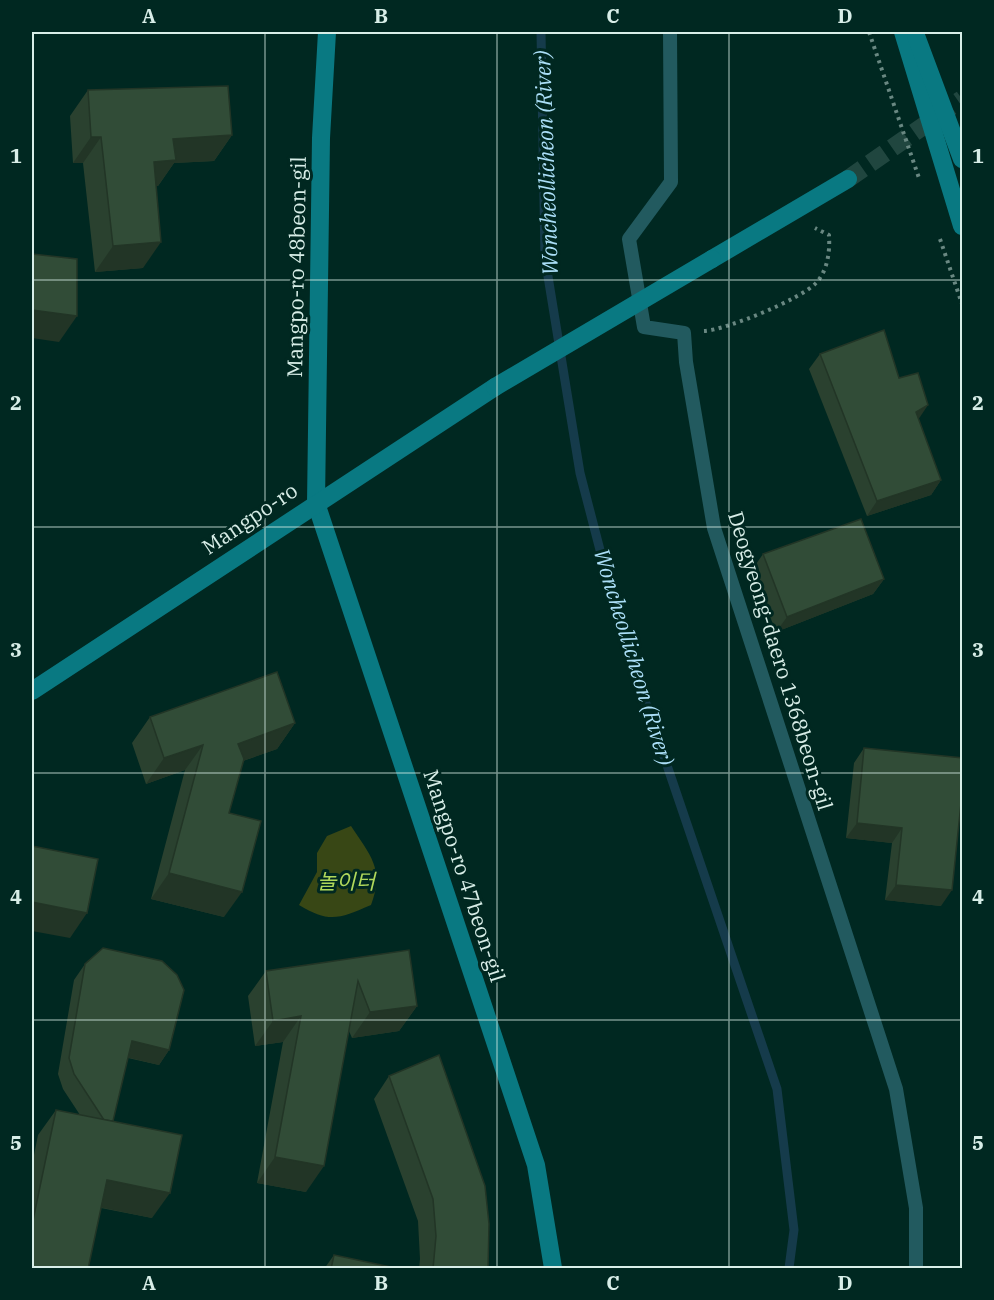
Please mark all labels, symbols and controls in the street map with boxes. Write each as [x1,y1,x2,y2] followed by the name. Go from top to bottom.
[142,2,156,29] text: A
[374,2,388,29] text: B
[606,2,620,29] text: C
[837,2,853,29] text: D
[527,49,564,276] water label: Woncheollicheon (River)
[10,142,22,169] text: 1
[972,142,984,169] text: 1
[280,156,312,378] street label: Mangpo-ro 48beon-gil
[10,389,22,416] text: 2
[972,389,984,416] text: 2
[196,476,303,560] street label: Mangpo-ro
[722,508,840,814] street label: Deogyeong-daero 1368beon-gil
[588,545,681,769] water label: Woncheollicheon (River)
[10,636,22,663] text: 3
[972,636,984,663] text: 3
[417,766,512,985] street label: Mangpo-ro 47beon-gil
[317,867,378,895] park label: 놀이터
[10,883,22,910] text: 4
[972,883,984,910] text: 4
[10,1129,22,1156] text: 5
[972,1129,984,1156] text: 5
[142,1269,156,1296] text: A
[374,1269,388,1296] text: B
[606,1269,620,1296] text: C
[837,1269,853,1296] text: D

